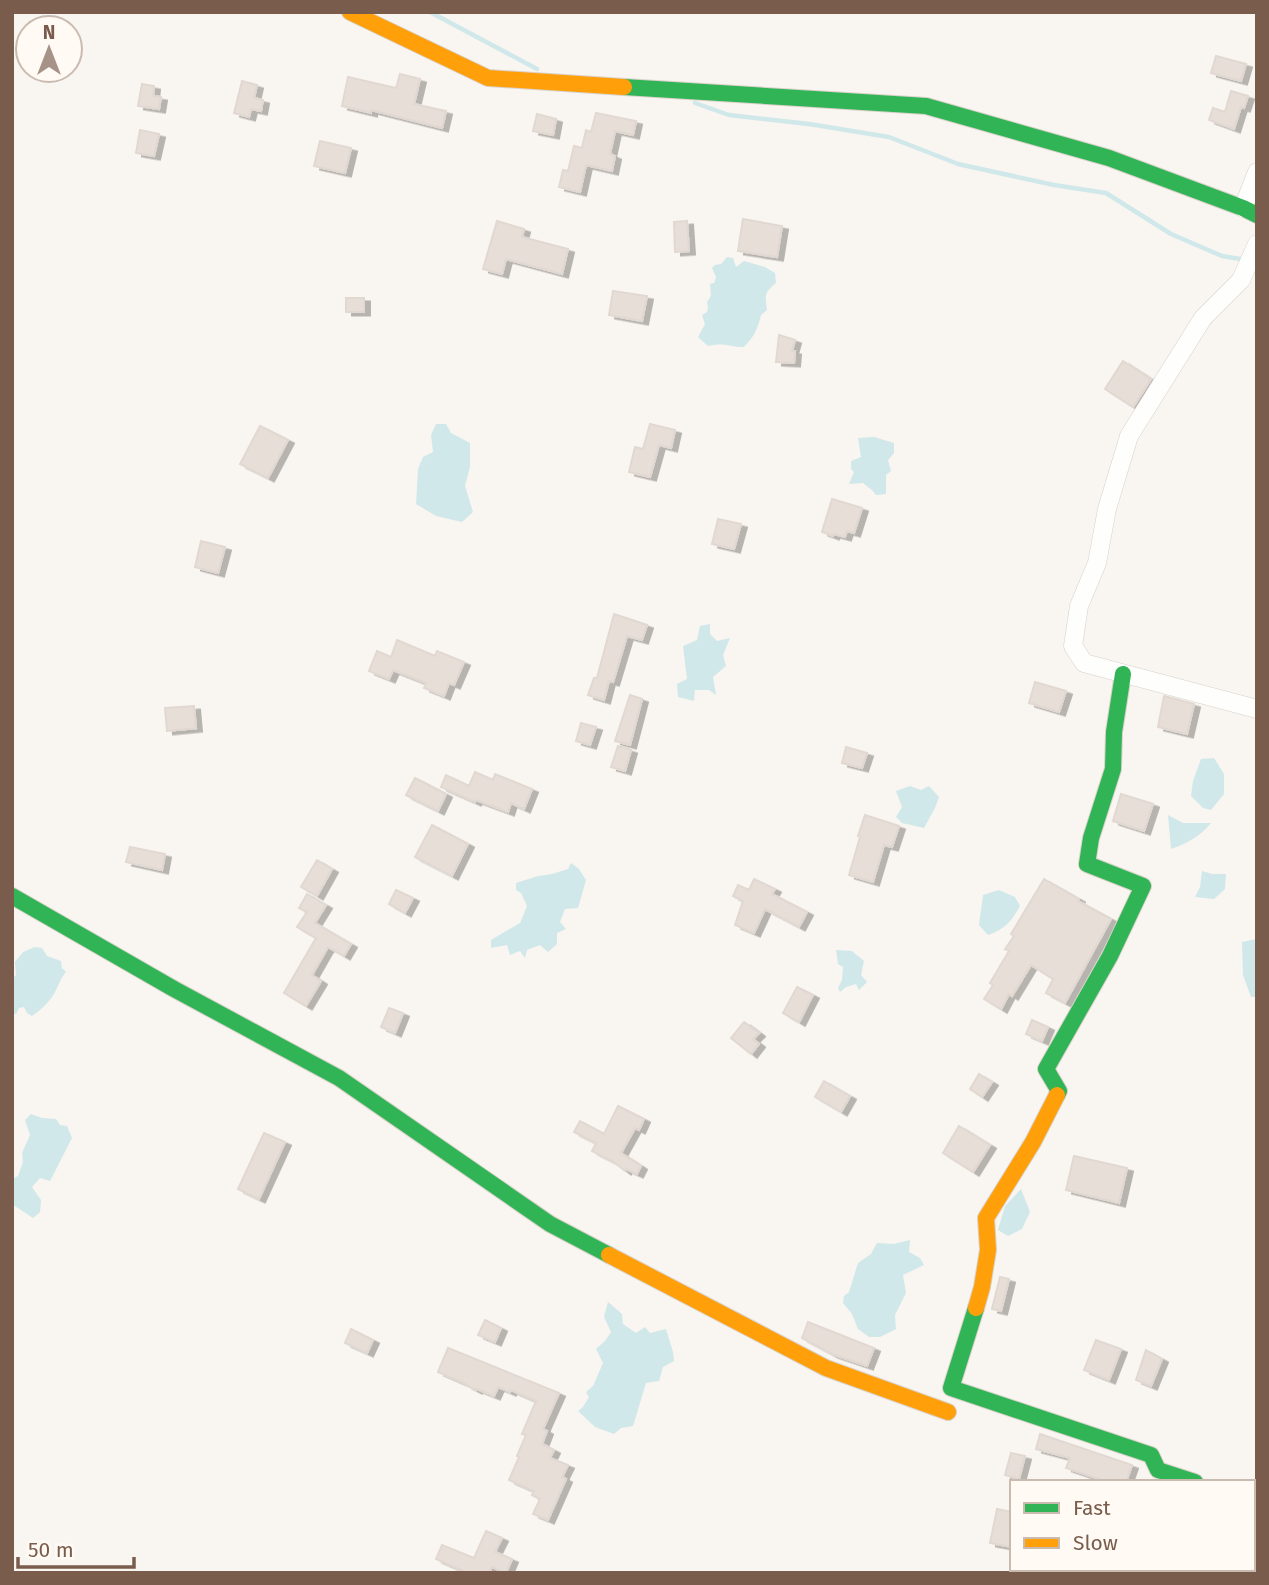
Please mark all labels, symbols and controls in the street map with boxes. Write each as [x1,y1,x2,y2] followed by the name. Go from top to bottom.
[14,14,84,84] north arrow
[43,21,55,44] text: N
[1010,1480,1255,1571] legend
[1073,1495,1111,1521] text: Fast
[18,1526,133,1570] scale bar
[1073,1530,1118,1556] text: Slow
[28,1537,74,1563] text: 50 m

